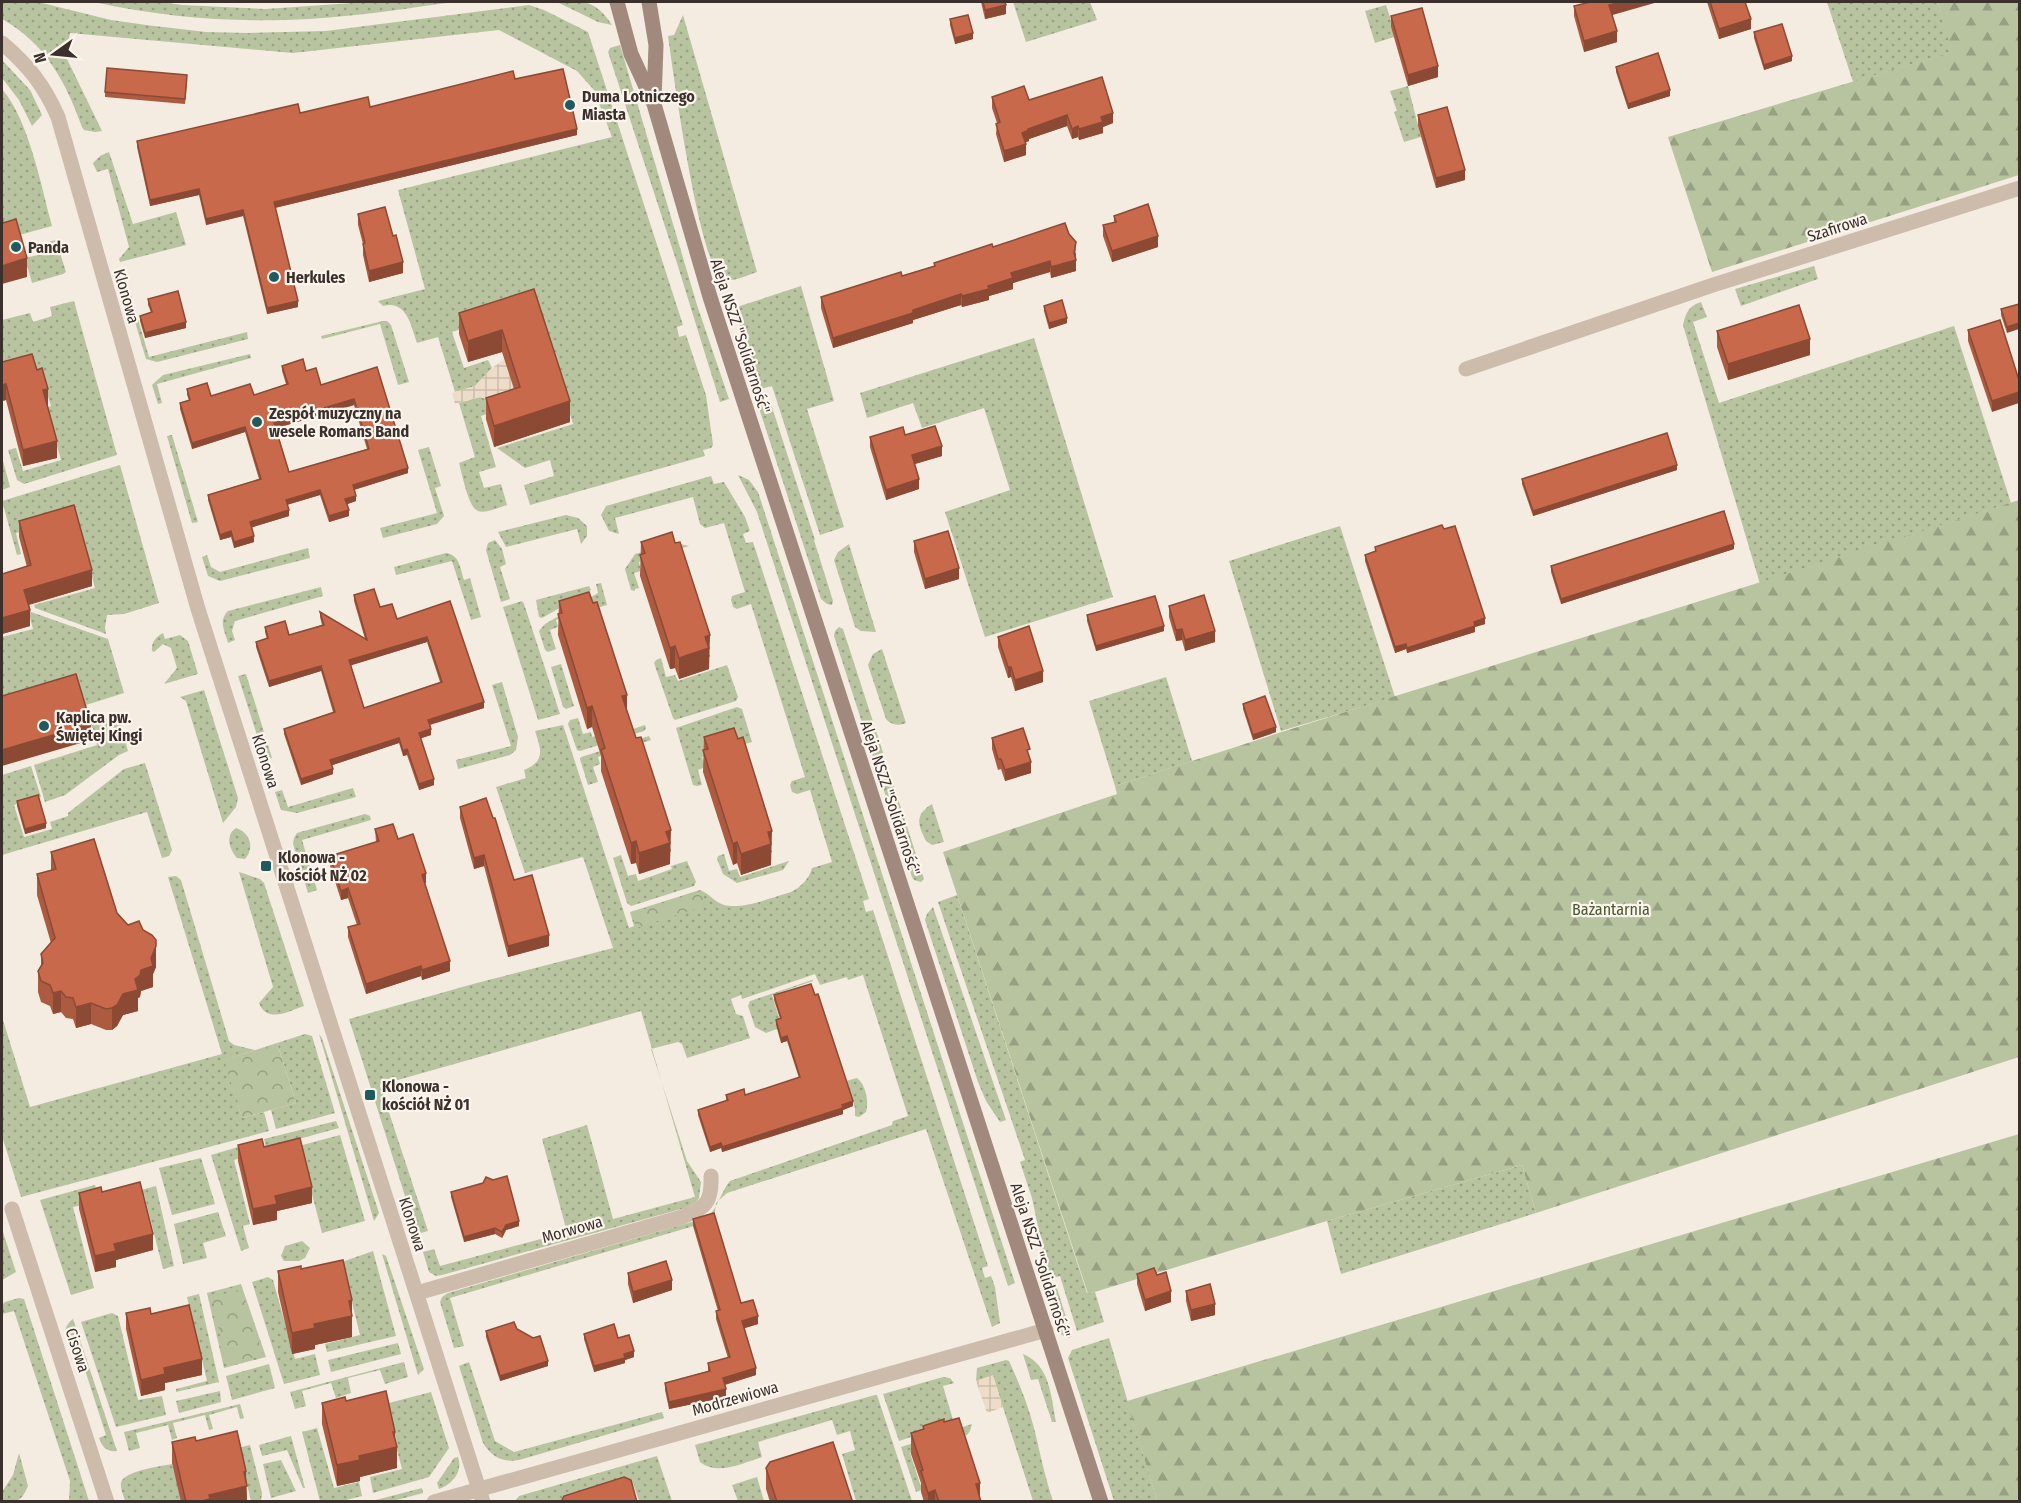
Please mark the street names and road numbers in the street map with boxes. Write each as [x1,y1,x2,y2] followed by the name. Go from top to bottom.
[1805,209,1870,246] street label: Szafirowa
[707,256,775,416] street label: Aleja NSZZ "Solidarność"
[110,267,143,326] street label: Klonowa
[857,718,925,878] street label: Aleja NSZZ "Solidarność"
[248,732,283,791] street label: Klonowa
[1007,1180,1075,1340] street label: Aleja NSZZ "Solidarność"
[395,1195,430,1254] street label: Klonowa
[540,1212,605,1247] street label: Morwowa
[61,1326,94,1375] street label: Cisowa
[690,1377,781,1420] street label: Modrzewiowa

